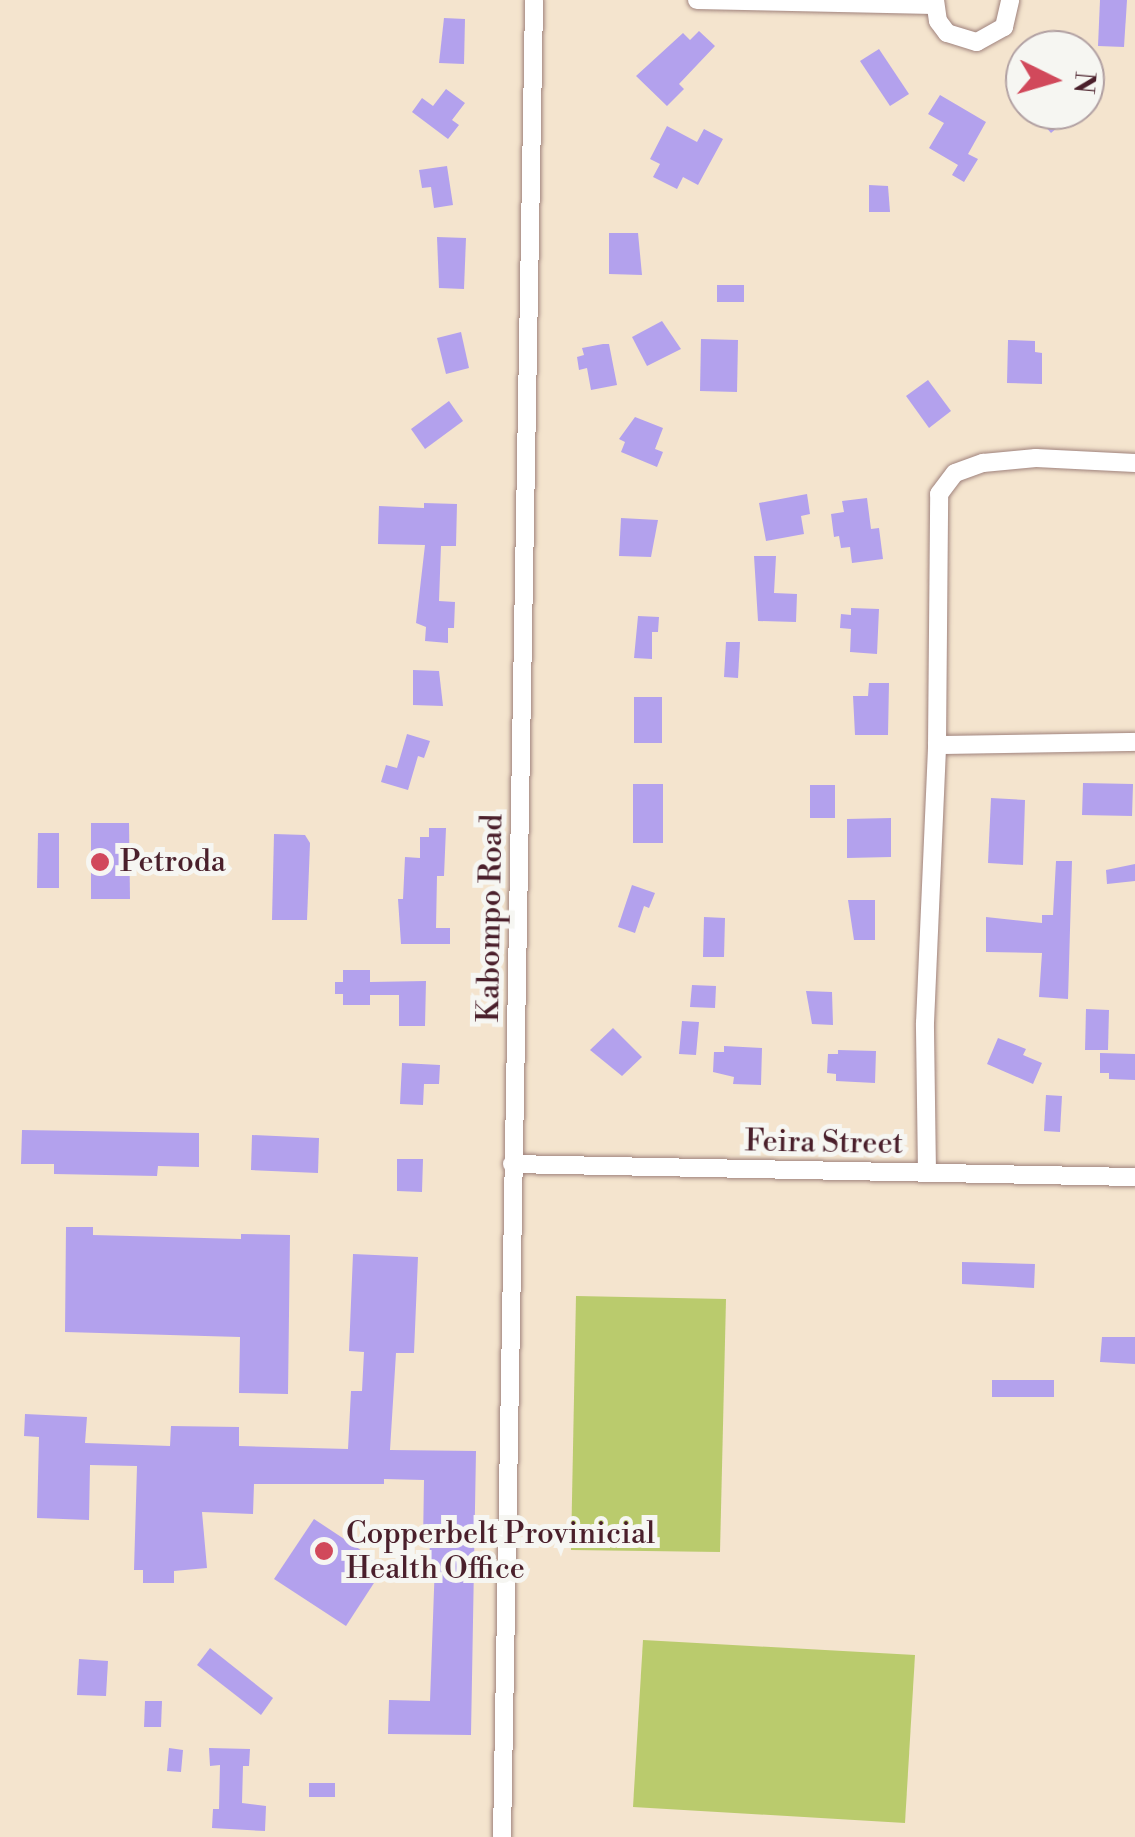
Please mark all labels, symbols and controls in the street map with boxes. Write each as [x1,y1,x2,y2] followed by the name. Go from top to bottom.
[1005,30,1105,130] north arrow
[1065,70,1102,95] text: N
[471,814,511,1022] street label: Kabompo Road
[120,844,226,880] place label: Petroda
[89,851,111,873] marker: Petroda
[744,1124,904,1162] street label: Feira Street
[346,1516,655,1586] place label: Copperbelt Provinicial Health Office
[311,1538,337,1564] marker: Copperbelt Provinicial Health Office

